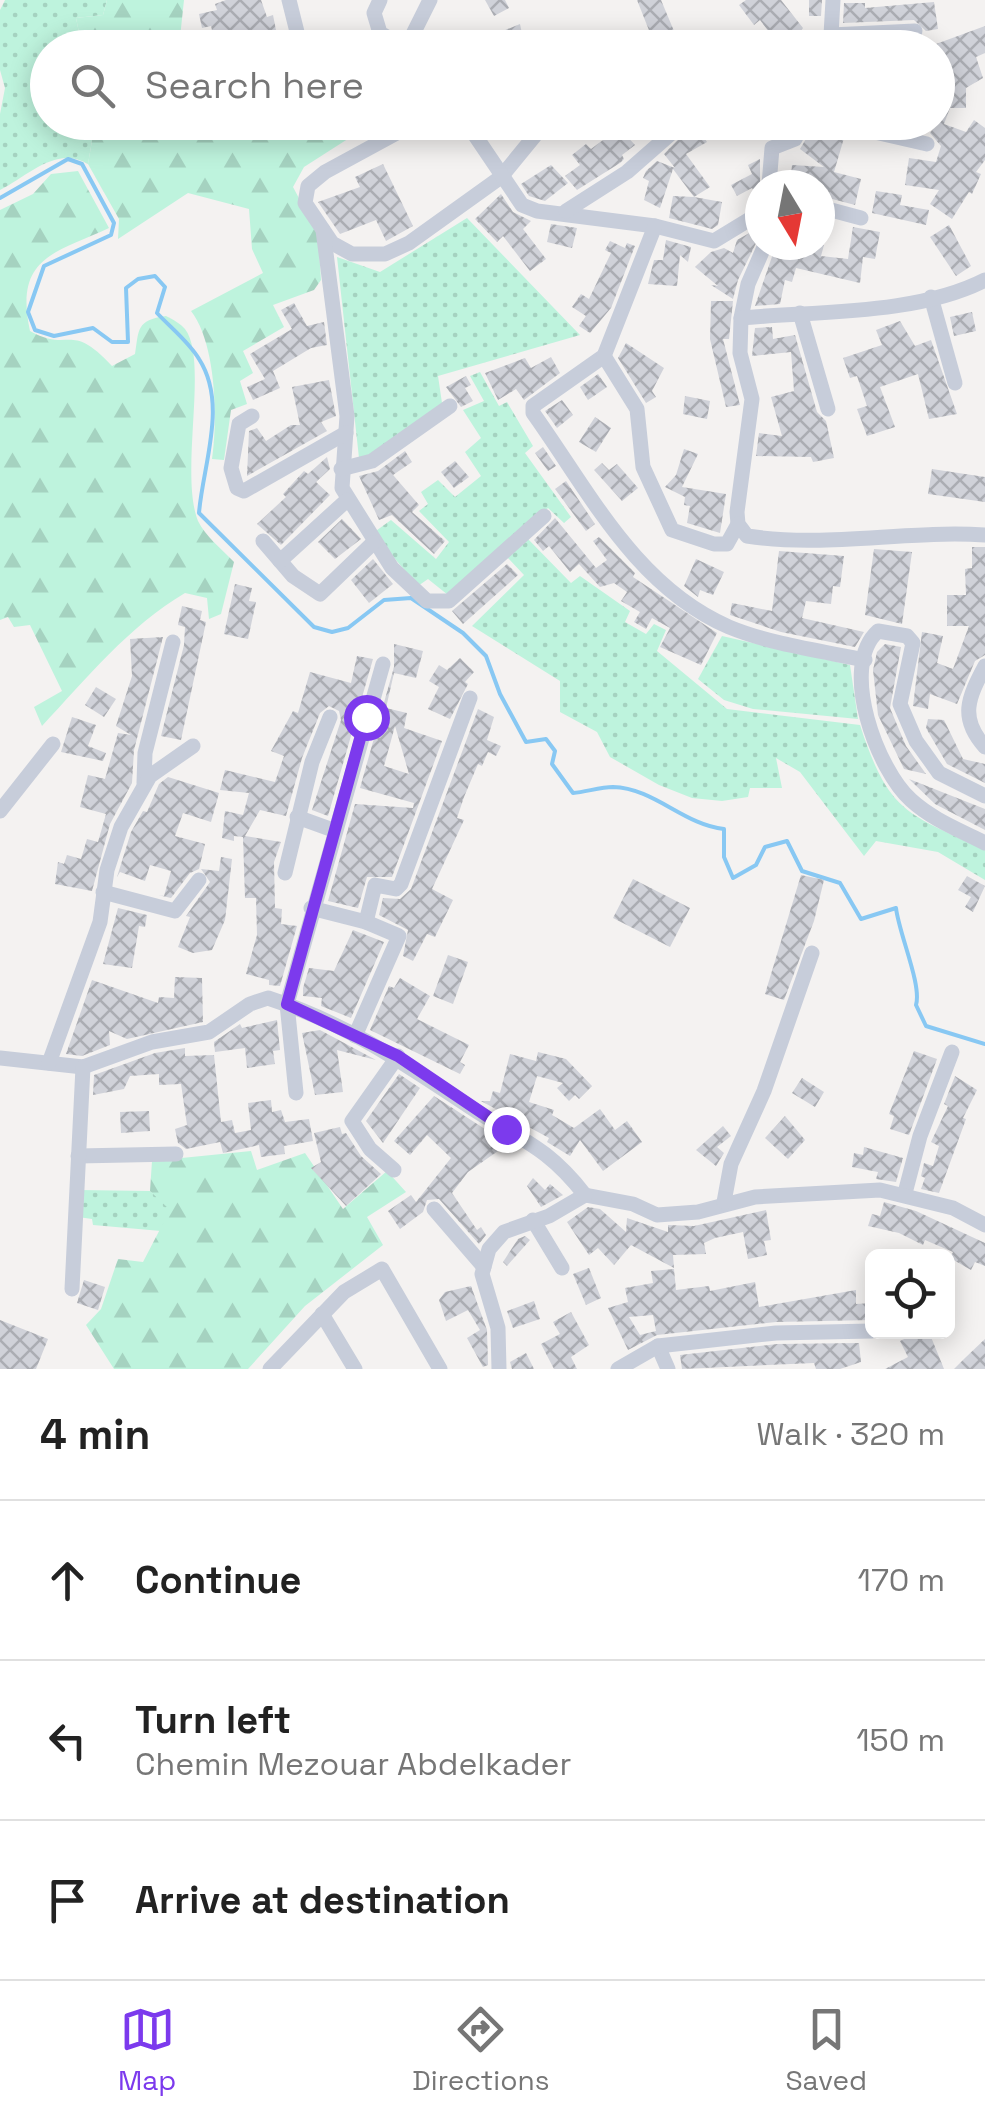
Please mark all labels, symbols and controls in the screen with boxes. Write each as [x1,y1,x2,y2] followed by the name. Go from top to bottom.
[30,30,955,140] search box
[65,58,120,113] icon: search
[145,61,364,109] text: Search here
[745,170,835,260] north arrow
[344,695,390,741] route start
[484,1107,530,1153] route end
[865,1249,955,1339] map controls
[865,1249,955,1339] button: locate
[40,1408,150,1461] text: 4 min
[757,1414,945,1454] text: Walk · 320 m
[40,1553,95,1608] icon: ahead
[135,1556,301,1604] text: Continue
[858,1560,945,1600] text: 170 m
[135,1696,291,1744] text: Turn left
[40,1713,95,1768] icon: left
[856,1720,945,1760] text: 150 m
[135,1744,572,1784] text: Chemin Mezouar Abdelkader
[40,1873,95,1928] icon: arrive
[135,1876,510,1924] text: Arrive at destination
[118,2002,176,2098] tab: Map
[412,2002,549,2098] tab: Directions
[785,2002,867,2098] tab: Saved

